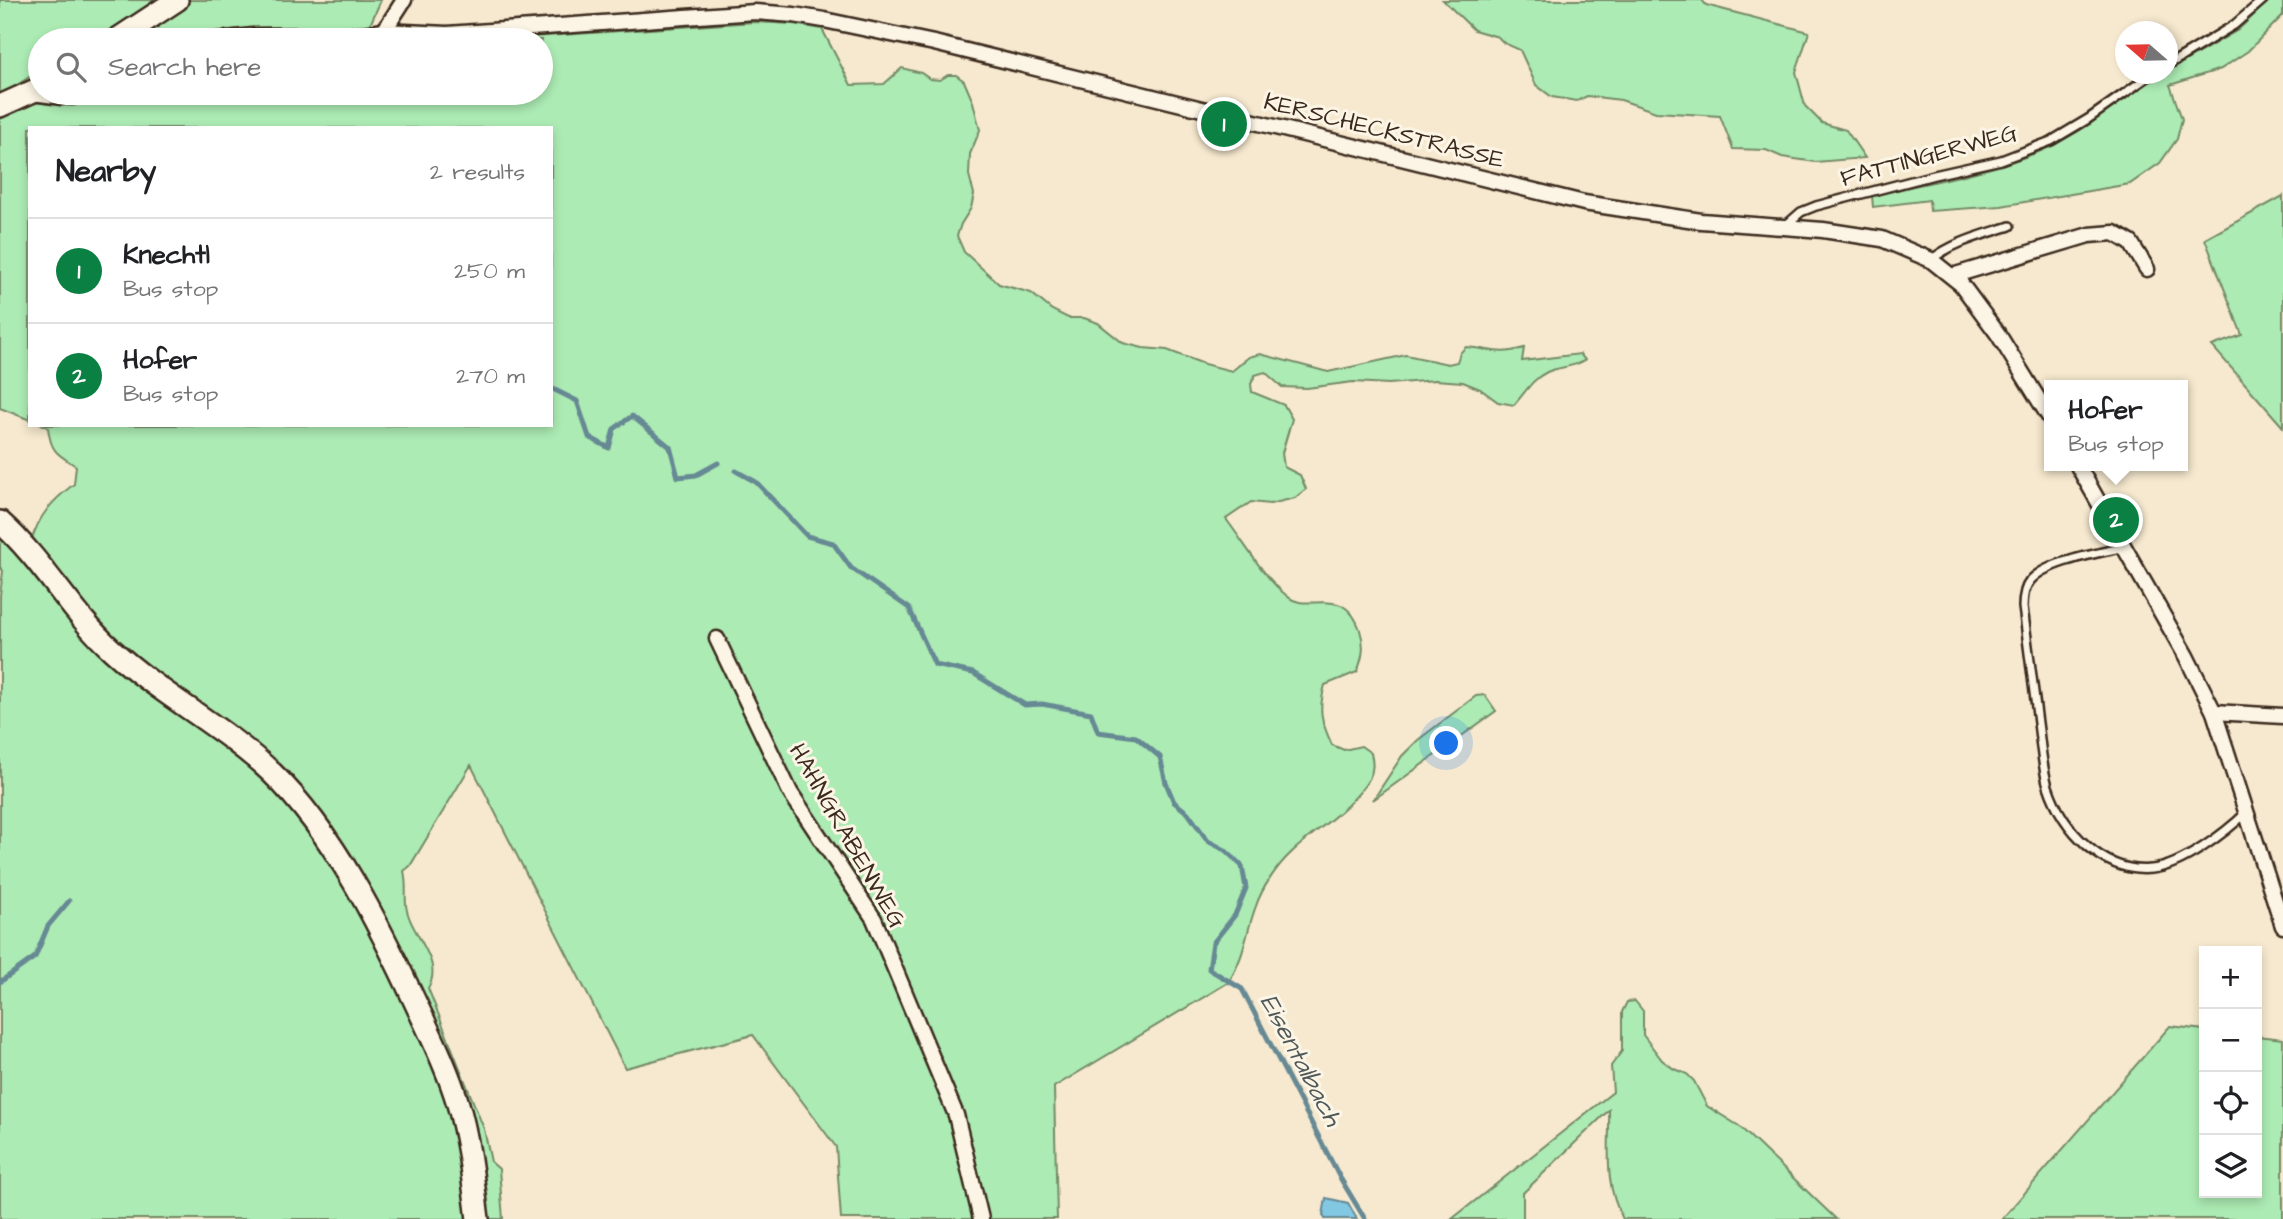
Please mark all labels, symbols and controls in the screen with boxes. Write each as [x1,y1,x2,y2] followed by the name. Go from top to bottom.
[2115,21,2178,84] north arrow
[28,28,553,105] search box
[52,48,90,86] icon: search
[108,49,261,85] text: Search here
[1260,85,1508,177] street label: KERSCHECKSTRASSE
[1201,98,1247,150] pin: 1
[1837,116,2022,196] street label: FATTINGERWEG
[56,151,156,193] text: Nearby
[430,156,525,188] text: 2 results
[123,237,210,273] text: Knechtl
[78,255,80,287] text: 1
[454,255,525,287] text: 250 m
[123,273,218,305] text: Bus stop
[123,342,197,378] text: Hofer
[72,360,86,392] text: 2
[456,360,525,392] text: 270 m
[123,378,218,410] text: Bus stop
[2044,380,2188,471] popup
[2068,392,2143,428] text: Hofer
[2068,428,2164,460] text: Bus stop
[2093,494,2139,546] pin: 2
[1429,726,1463,760] your location
[780,737,914,935] street label: HAHNGRABENWEG
[2199,946,2262,1198] map controls
[2199,946,2262,1009] button: +
[1251,988,1351,1133] water label: Eisentalbach
[2199,1009,2262,1072] button: −
[2199,1072,2262,1135] button: locate
[2199,1135,2262,1198] button: layers

